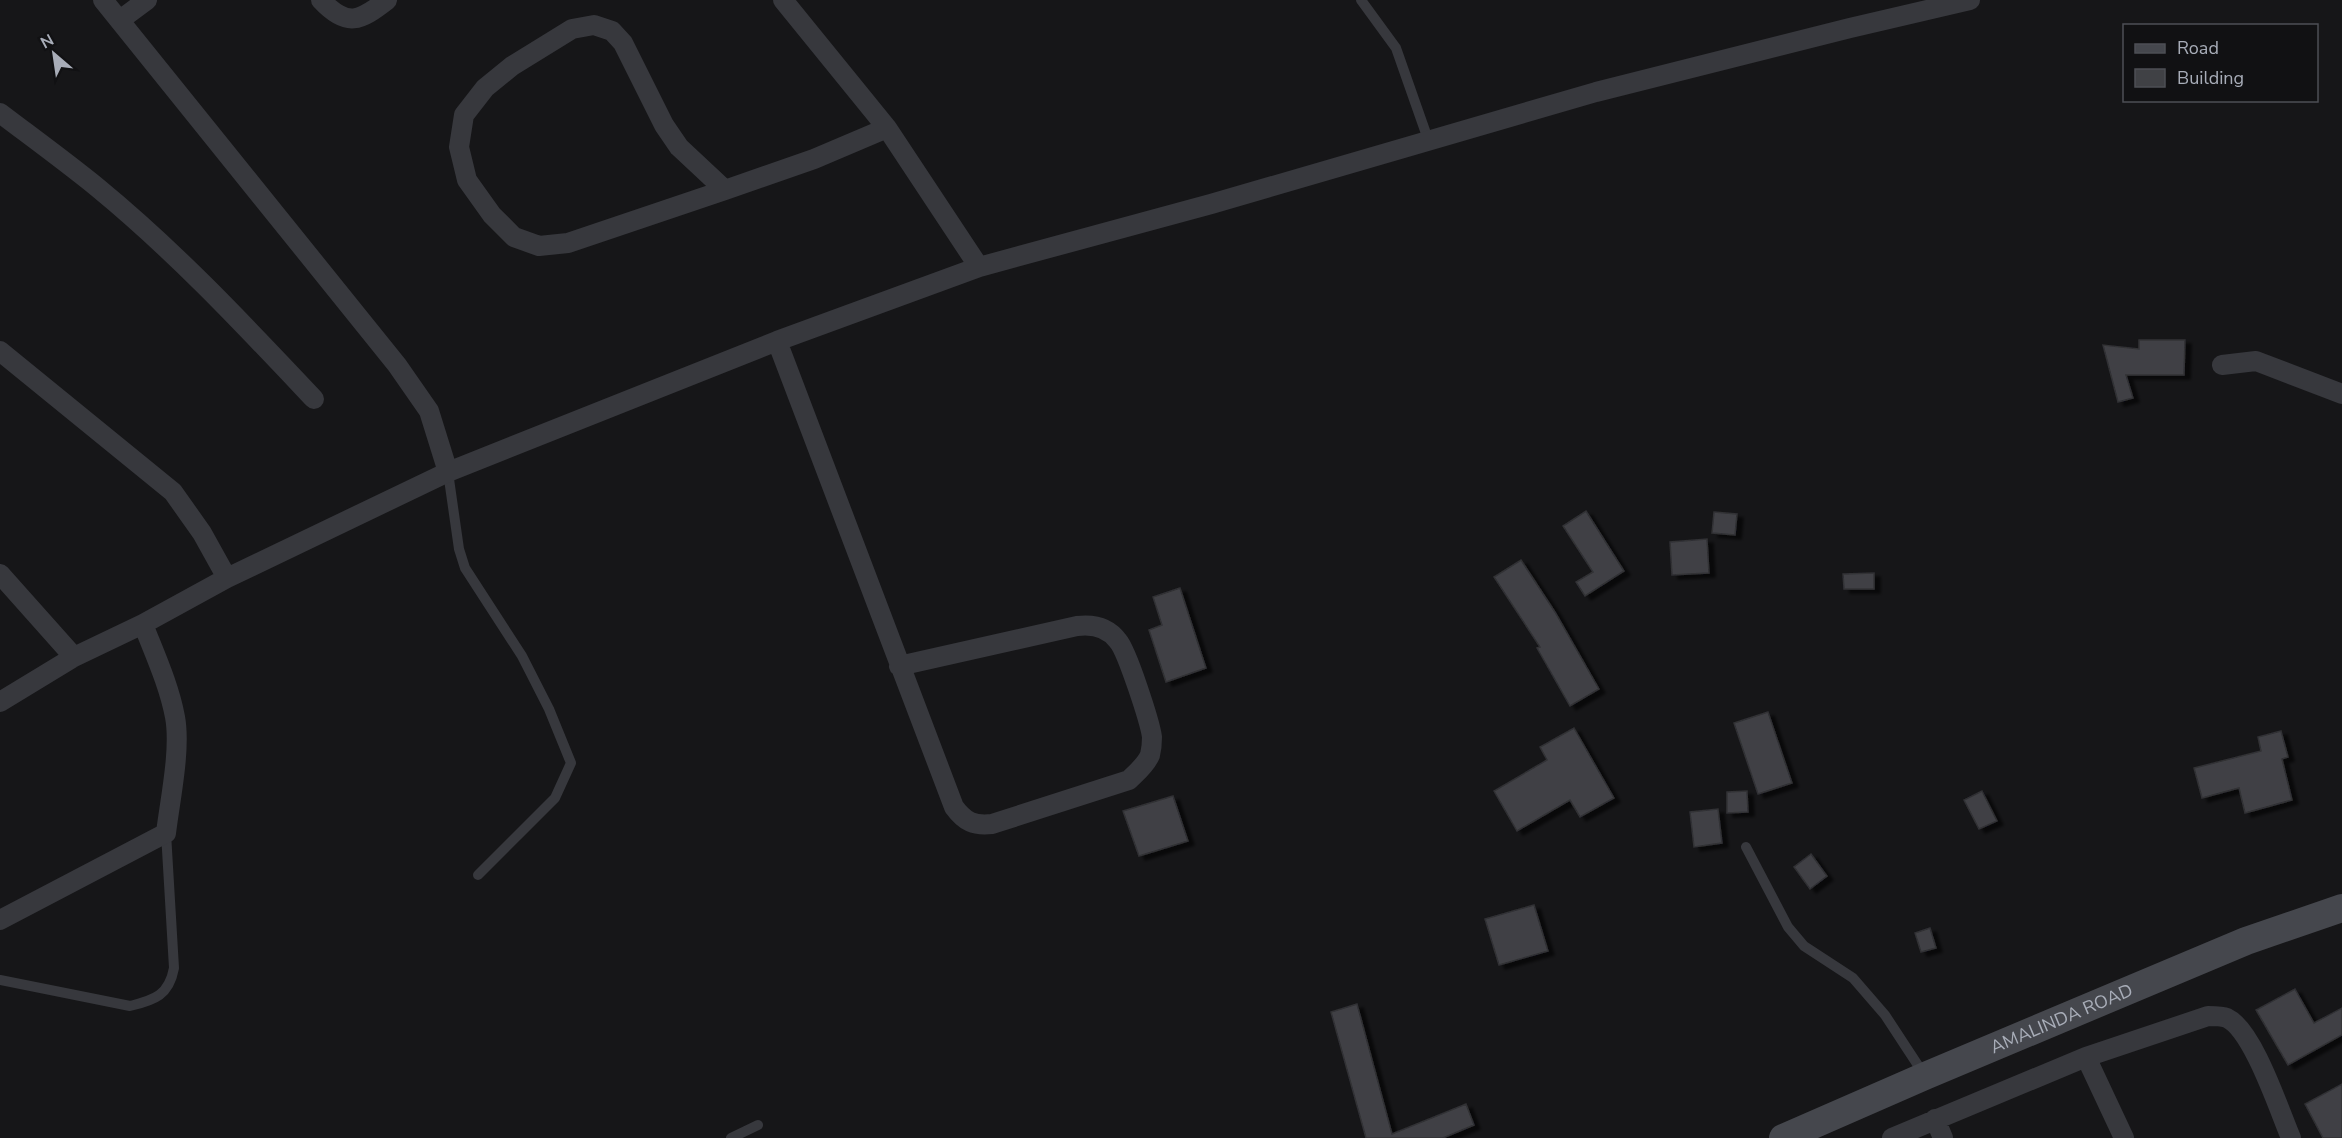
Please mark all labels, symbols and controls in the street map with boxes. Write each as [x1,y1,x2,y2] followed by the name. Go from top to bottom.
[24,24,84,84] north arrow
[2123,24,2318,102] legend
[37,29,58,54] text: N
[2177,36,2219,60] text: Road
[2177,66,2244,90] text: Building
[1987,978,2136,1059] street label: AMALINDA ROAD

